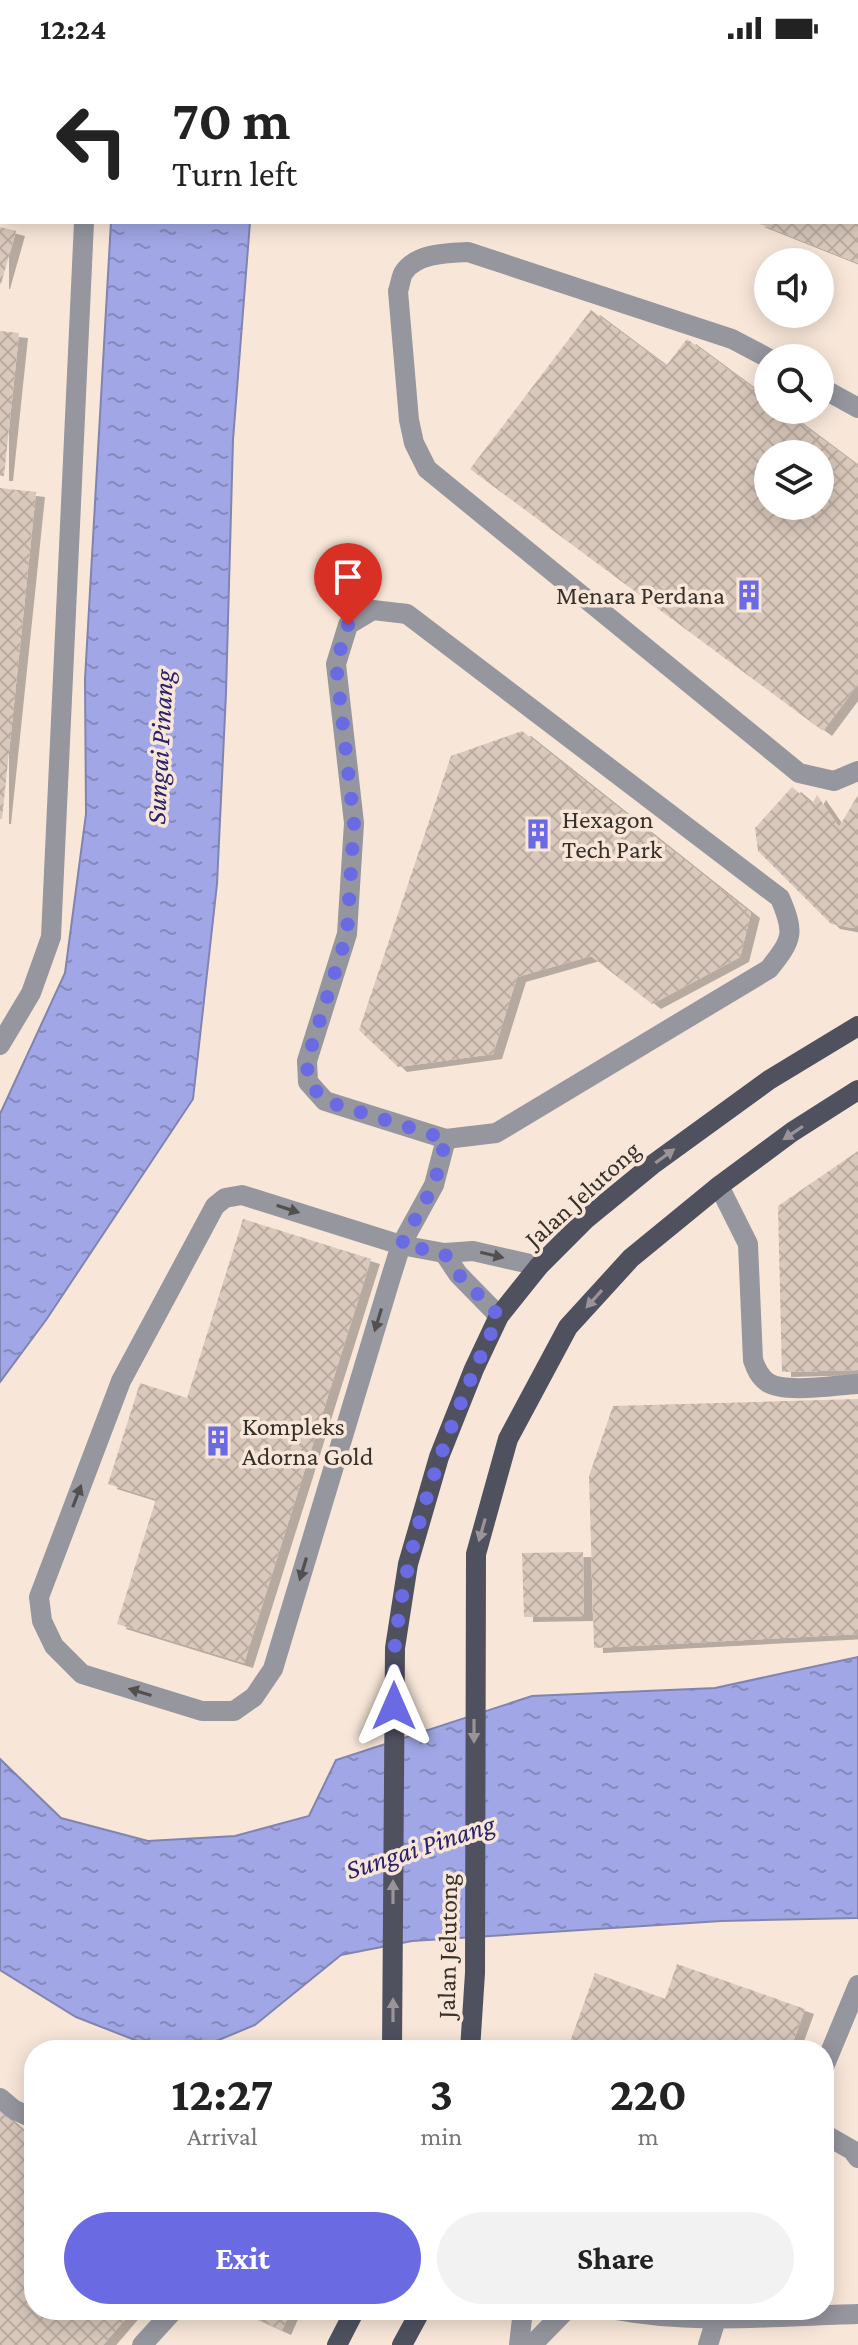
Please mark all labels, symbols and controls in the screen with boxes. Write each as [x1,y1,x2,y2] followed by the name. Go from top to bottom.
[40,12,106,45] text: 12:24
[40,88,144,192] icon: left
[172,89,291,151] text: 70 m
[172,154,297,194] text: Turn left
[754,248,834,520] map controls
[754,248,834,328] button: sound
[754,344,834,424] button: search
[754,440,834,520] button: layers
[314,543,382,625] pin
[326,555,370,599] icon: arrive
[732,578,766,612] building icon: Menara Perdana
[556,581,725,610] place label: Menara Perdana
[140,667,179,825] water label: Sungai Pinang
[562,805,663,864] place label: Hexagon Tech Park
[521,817,555,851] building icon: Hexagon Tech Park
[782,1125,803,1140] one-way arrow
[517,1135,646,1255] street label: Jalan Jelutong
[655,1148,676,1164] one-way arrow
[276,1203,300,1216] one-way arrow
[480,1249,505,1262] one-way arrow
[585,1289,603,1308] one-way arrow
[371,1308,384,1332] one-way arrow
[242,1412,374,1471] place label: Kompleks Adorna Gold
[201,1424,235,1458] building icon: Kompleks Adorna Gold
[71,1484,84,1508] one-way arrow
[476,1518,488,1543] one-way arrow
[296,1557,309,1581] one-way arrow
[352,1664,436,1748] position arrow
[128,1685,152,1698] one-way arrow
[468,1719,480,1744] one-way arrow
[342,1807,500,1885] water label: Sungai Pinang
[432,1873,463,2021] street label: Jalan Jelutong
[387,1879,399,1904] one-way arrow
[386,1997,399,2022] one-way arrow
[171,2067,273,2120] text: 12:27
[430,2067,453,2120] text: 3
[609,2067,687,2120] text: 220
[187,2122,258,2151] text: Arrival
[421,2122,462,2151] text: min
[638,2122,659,2151] text: m
[64,2212,421,2304] button: Exit
[437,2212,794,2304] button: Share

